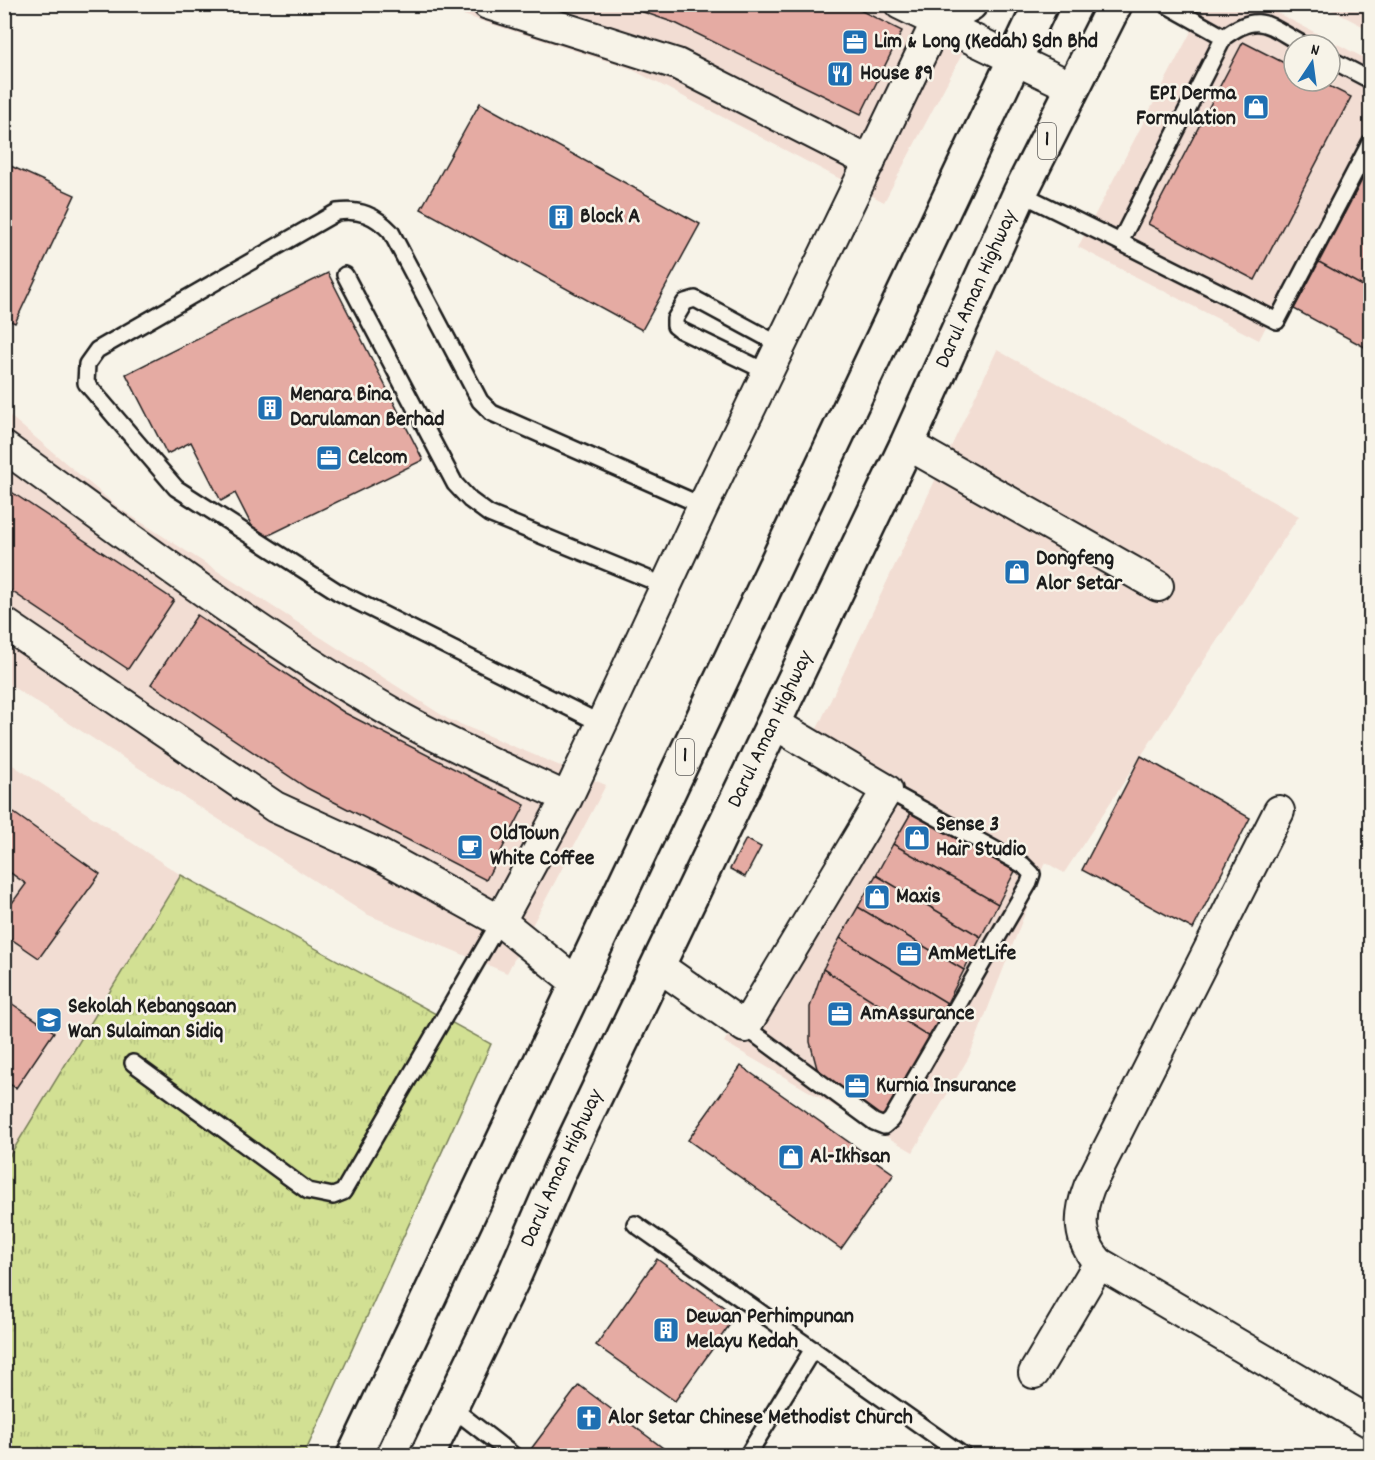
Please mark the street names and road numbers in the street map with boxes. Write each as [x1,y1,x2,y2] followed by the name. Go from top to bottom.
[1038,123,1056,159] road number: 1
[928,204,1026,373] street label: Darul Aman Highway
[720,645,822,813] street label: Darul Aman Highway
[676,739,694,775] road number: 1
[513,1083,612,1252] street label: Darul Aman Highway

